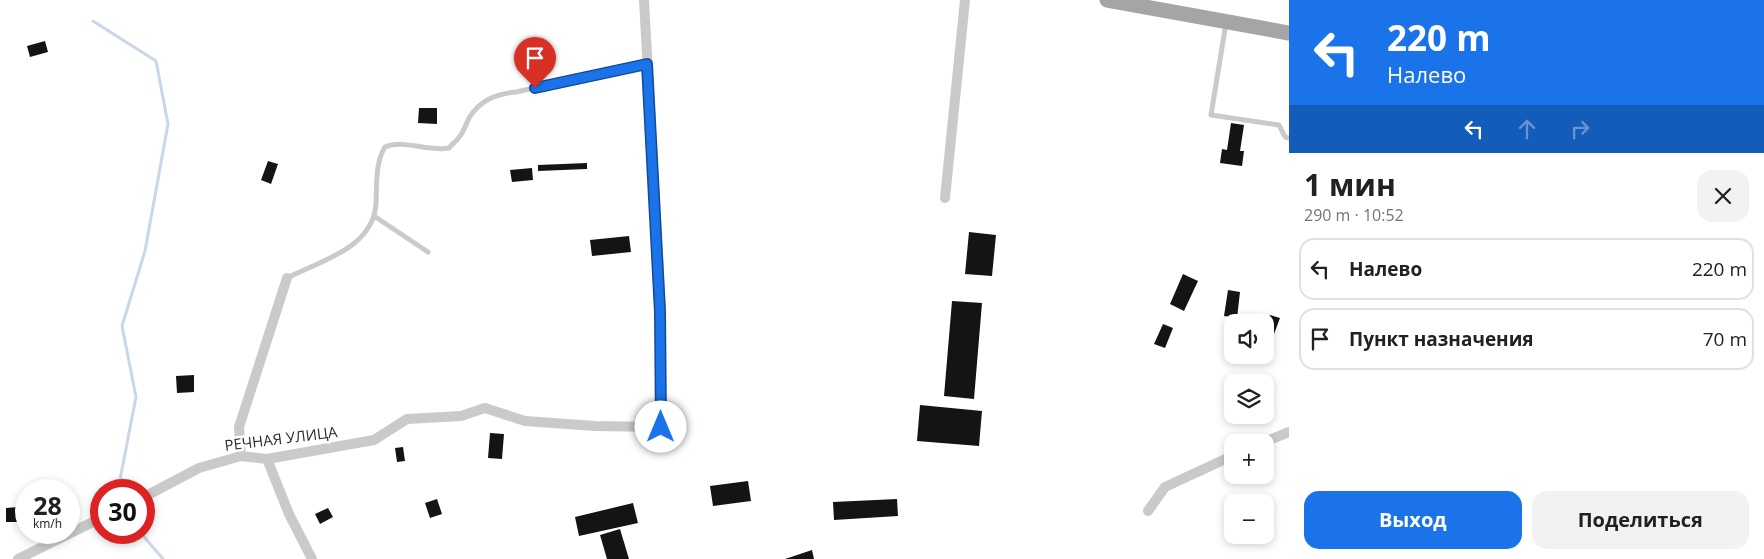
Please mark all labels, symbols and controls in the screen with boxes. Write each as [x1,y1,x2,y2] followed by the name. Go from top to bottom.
[1387,14,1491,61] text: 220 m
[1304,20,1369,85] icon: left
[514,37,556,88] pin
[521,44,549,72] icon: arrive
[1387,59,1466,89] text: Налево
[1460,115,1488,143] icon: left
[1513,115,1541,143] icon: ahead
[1566,115,1594,143] icon: right
[1304,164,1396,205] text: 1 мин
[1697,170,1749,222] button: close
[1304,204,1404,226] text: 290 m · 10:52
[1306,255,1334,283] icon: left
[1349,256,1422,282] text: Налево
[1692,256,1747,282] text: 220 m
[1224,314,1274,544] map controls
[1224,314,1274,364] button: sound
[1306,325,1334,353] icon: arrive
[1349,326,1534,352] text: Пункт назначения
[1703,326,1747,352] text: 70 m
[1224,374,1274,424] button: layers
[634,400,686,452] position arrow
[223,421,339,455] street label: РЕЧНАЯ УЛИЦА
[1224,434,1274,484] button: +
[90,479,155,544] speed limit sign: 30
[33,488,62,522] text: 28
[1304,491,1522,549] button: Выход
[1532,491,1749,549] button: Поделиться
[1224,494,1274,544] button: −
[33,515,62,532] text: km/h

